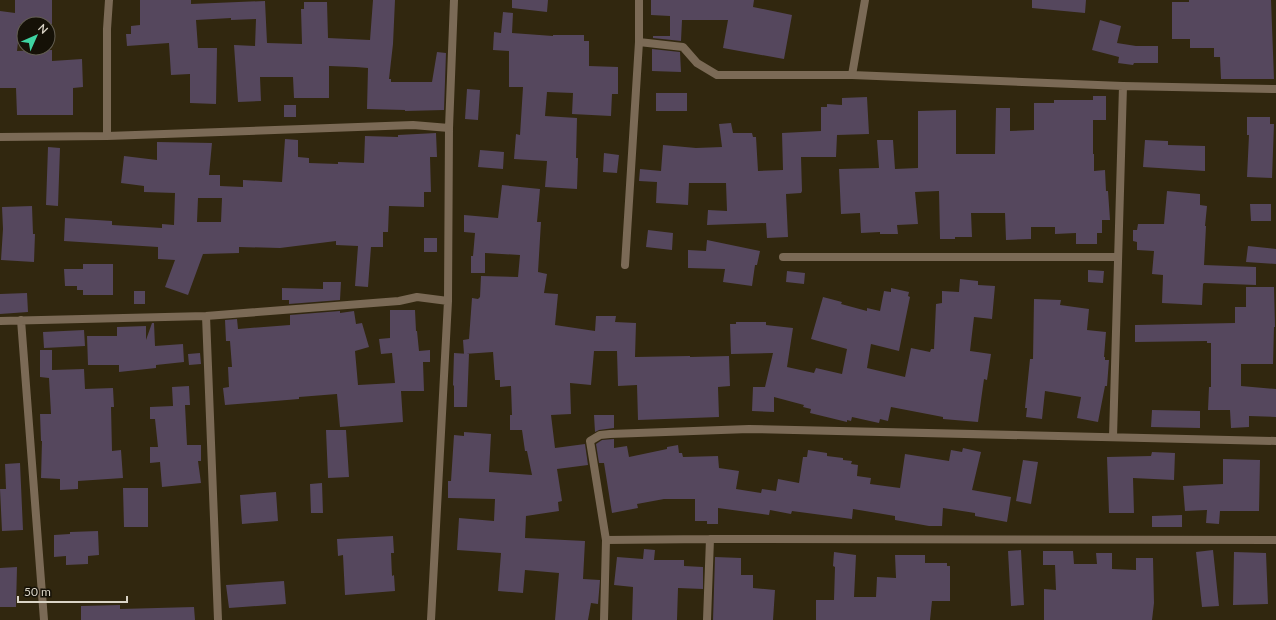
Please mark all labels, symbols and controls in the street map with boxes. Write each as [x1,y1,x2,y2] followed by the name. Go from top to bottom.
[16,16,56,56] north arrow
[36,21,51,36] text: N
[18,578,127,604] scale bar
[24,584,51,599] text: 50 m

